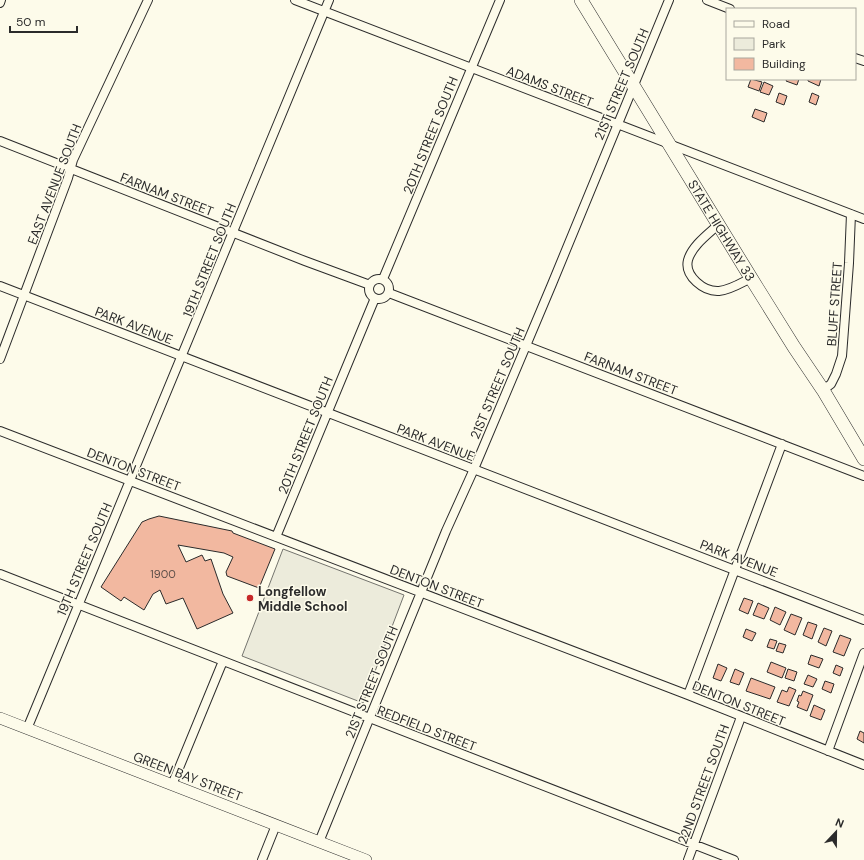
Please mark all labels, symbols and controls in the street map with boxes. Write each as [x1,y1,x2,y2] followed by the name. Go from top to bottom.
[10,8,77,34] scale bar
[726,8,856,80] legend
[16,14,45,30] text: 50 m
[762,16,790,32] text: Road
[590,26,653,143] street label: 21ST STREET SOUTH
[762,36,786,52] text: Park
[762,56,806,72] text: Building
[504,62,596,111] street label: ADAMS STREET
[399,74,462,197] street label: 20TH STREET SOUTH
[24,121,85,247] street label: EAST AVENUE SOUTH
[118,169,216,220] street label: FARNAM STREET
[684,177,759,284] street label: STATE HIGHWAY 33
[179,201,240,320] street label: 19TH STREET SOUTH
[823,261,846,347] street label: BLUFF STREET
[92,303,175,348] street label: PARK AVENUE
[466,325,529,442] street label: 21ST STREET SOUTH
[582,348,680,399] street label: FARNAM STREET
[274,374,337,497] street label: 20TH STREET SOUTH
[394,420,477,465] street label: PARK AVENUE
[85,444,183,495] street label: DENTON STREET
[53,500,116,618] street label: 19TH STREET SOUTH
[697,536,780,581] street label: PARK AVENUE
[388,561,486,612] street label: DENTON STREET
[150,567,176,581] house number: 1900
[258,583,348,615] place label: Longfellow Middle School
[245,593,255,603] marker: Longfellow Middle School
[341,624,402,741] street label: 21ST STREET SOUTH
[690,677,788,730] street label: DENTON STREET
[375,702,479,755] street label: REDFIELD STREET
[674,722,733,846] street label: 22ND STREET SOUTH
[131,748,245,805] street label: GREEN BAY STREET
[816,812,856,852] north arrow
[833,815,846,831] text: N

